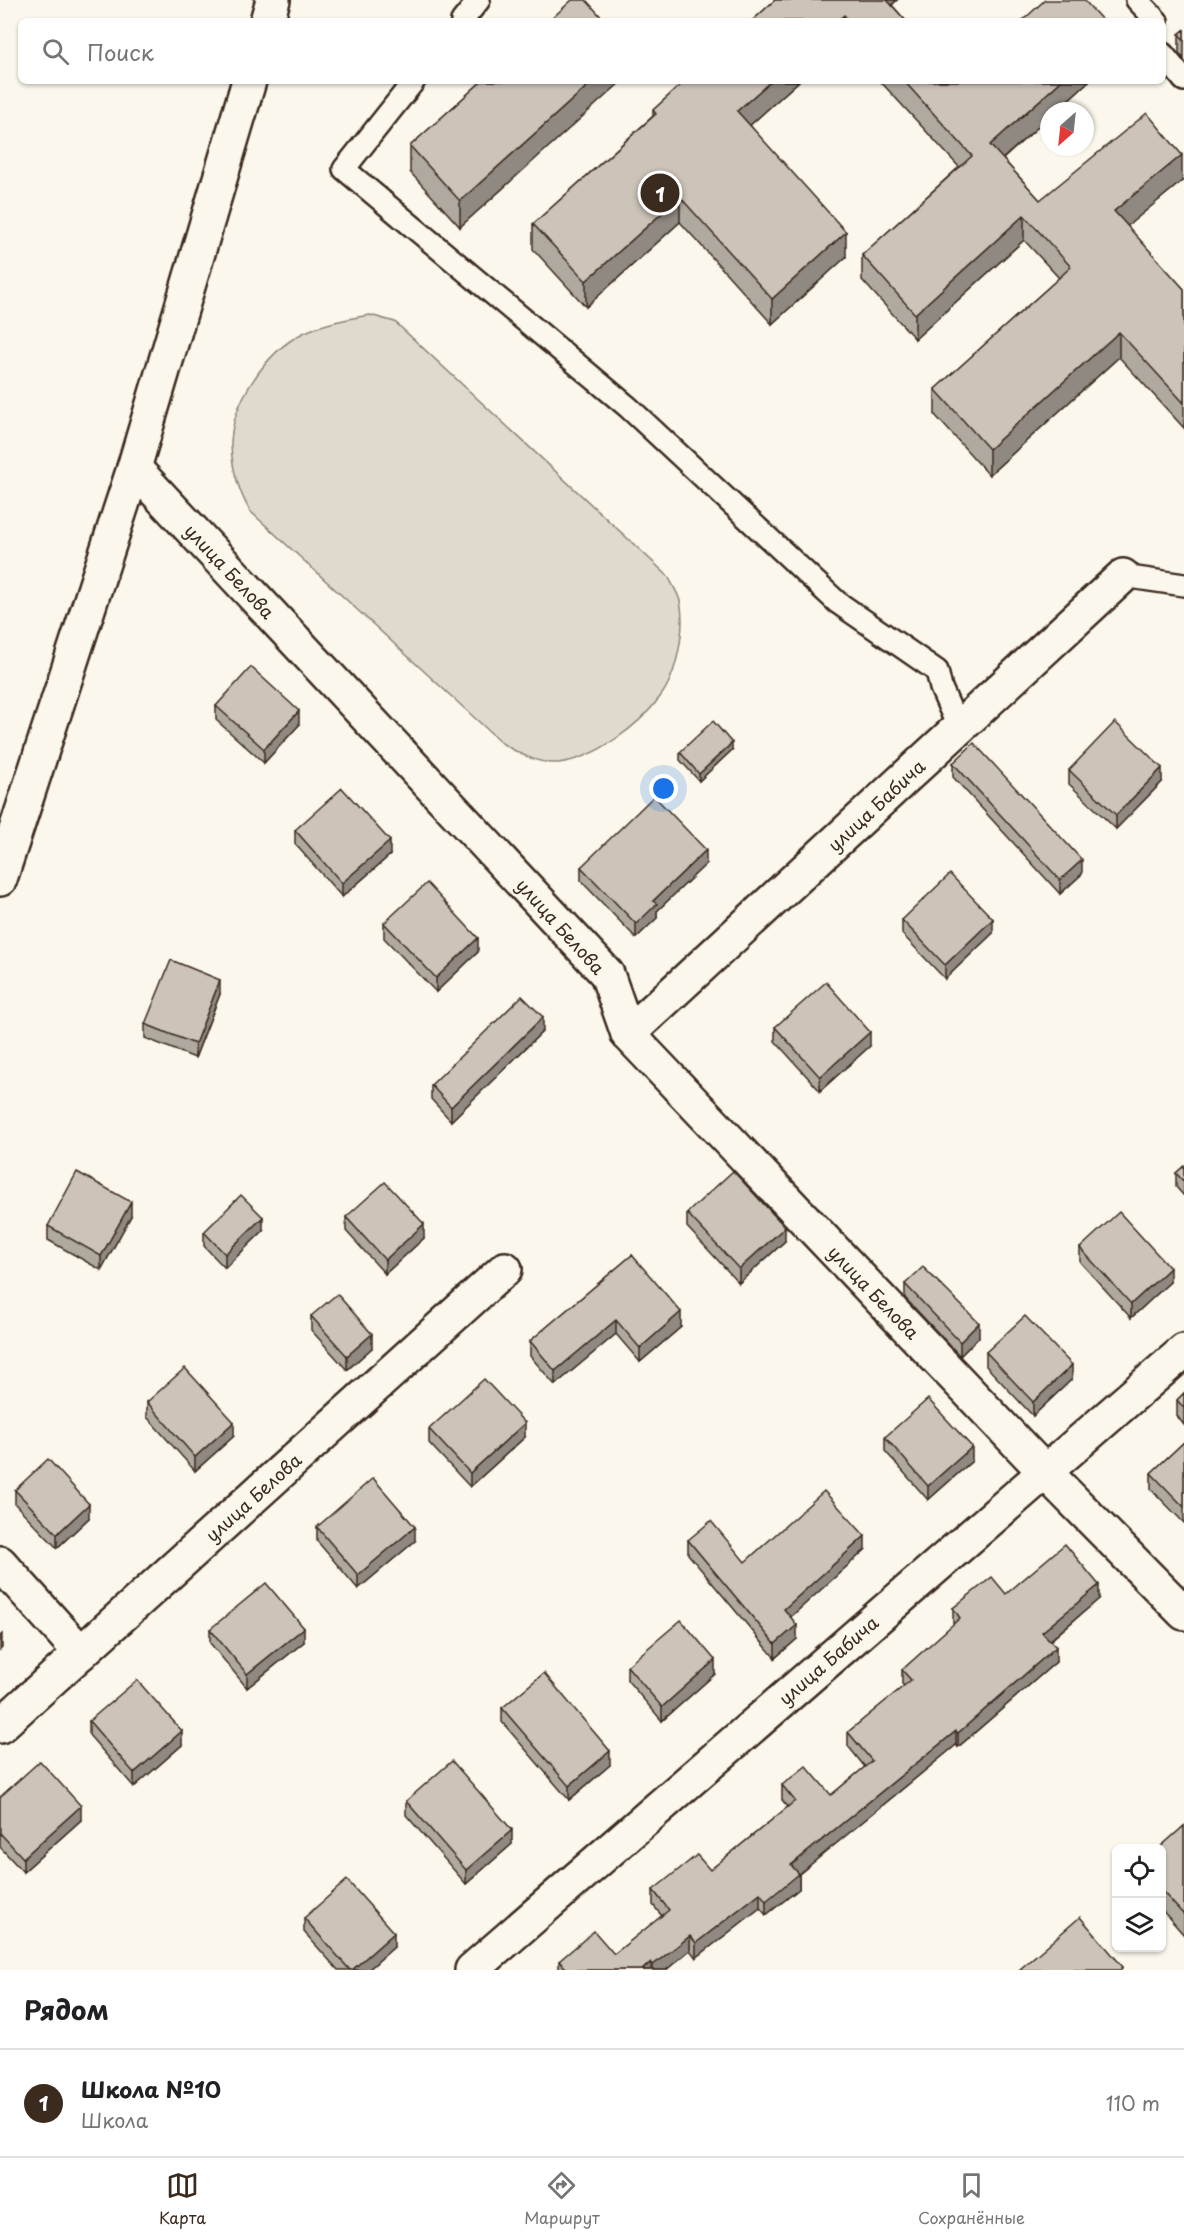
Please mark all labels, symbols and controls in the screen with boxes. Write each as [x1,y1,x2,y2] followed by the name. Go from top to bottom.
[18,18,1166,84] search box
[39,35,72,68] icon: search
[87,35,154,68] text: Поиск
[1040,102,1094,156] north arrow
[640,170,680,216] pin: 1
[179,517,282,625] street label: улица Белова
[821,752,931,857] street label: улица Бабича
[649,774,678,803] your location
[510,872,612,981] street label: улица Белова
[822,1239,926,1346] street label: улица Белова
[199,1446,308,1548] street label: улица Белова
[772,1608,884,1711] street label: улица Бабича
[1112,1844,1166,1952] map controls
[1112,1844,1166,1898] button: locate
[1112,1898,1166,1952] button: layers
[24,1990,109,2029] text: Рядом
[81,2072,221,2105] text: Школа №10
[39,2088,48,2118] text: 1
[1106,2088,1160,2118] text: 110 m
[81,2105,148,2135] text: Школа
[159,2169,206,2229] tab: Карта
[524,2169,600,2229] tab: Маршрут
[918,2169,1025,2229] tab: Сохранённые

